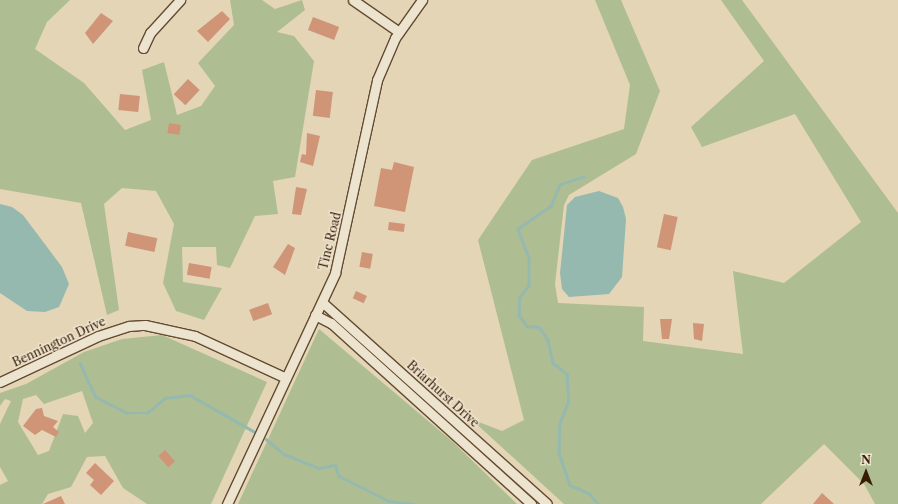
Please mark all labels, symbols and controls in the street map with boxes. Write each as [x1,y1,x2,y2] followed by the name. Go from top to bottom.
[316,211,344,271] street label: Tinc Road
[10,314,108,370] street label: Bennington Drive
[404,358,482,430] street label: Briarhurst Drive
[846,452,886,492] north arrow
[861,453,871,467] text: N

